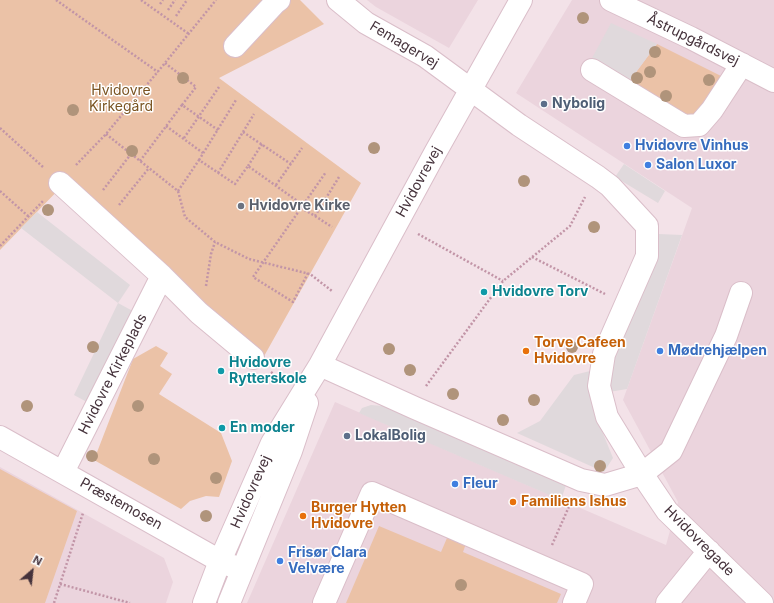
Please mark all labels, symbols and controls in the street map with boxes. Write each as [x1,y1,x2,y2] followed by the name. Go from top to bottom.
[644,10,742,70] street label: Åstrupgårdsvej
[367,18,441,72] street label: Femagervej
[89,83,153,116] park label: Hvidovre Kirkegård
[552,96,605,112] place label: Nybolig
[539,99,549,109] marker: Nybolig
[635,138,749,154] place label: Hvidovre Vinhus
[622,141,632,151] marker: Hvidovre Vinhus
[393,144,445,220] street label: Hvidovrevej
[656,157,736,173] place label: Salon Luxor
[643,160,653,170] marker: Salon Luxor
[249,198,350,214] place label: Hvidovre Kirke
[236,201,246,211] marker: Hvidovre Kirke
[492,284,589,300] place label: Hvidovre Torv
[479,287,489,297] marker: Hvidovre Torv
[75,311,151,437] street label: Hvidovre Kirkeplads
[534,335,626,368] place label: Torve Cafeen Hvidovre
[668,343,767,359] place label: Mødrehjælpen
[521,346,531,356] marker: Torve Cafeen Hvidovre
[655,346,665,356] marker: Mødrehjælpen
[229,355,307,388] place label: Hvidovre Rytterskole
[216,366,226,376] marker: Hvidovre Rytterskole
[230,420,295,436] place label: En moder
[217,423,227,433] marker: En moder
[355,428,426,444] place label: LokalBolig
[342,431,352,441] marker: LokalBolig
[227,453,275,531] street label: Hvidovrevej
[77,474,165,534] street label: Præstemosen
[463,476,498,492] place label: Fleur
[450,479,460,489] marker: Fleur
[521,494,627,510] place label: Familiens Ishus
[508,497,518,507] marker: Familiens Ishus
[311,500,406,532] place label: Burger Hytten Hvidovre
[660,502,738,580] street label: Hvidovregade
[298,511,308,521] marker: Burger Hytten Hvidovre
[288,545,367,578] place label: Frisør Clara Velvære
[12,551,52,591] north arrow
[31,552,45,569] text: N
[275,556,285,566] marker: Frisør Clara Velvære

